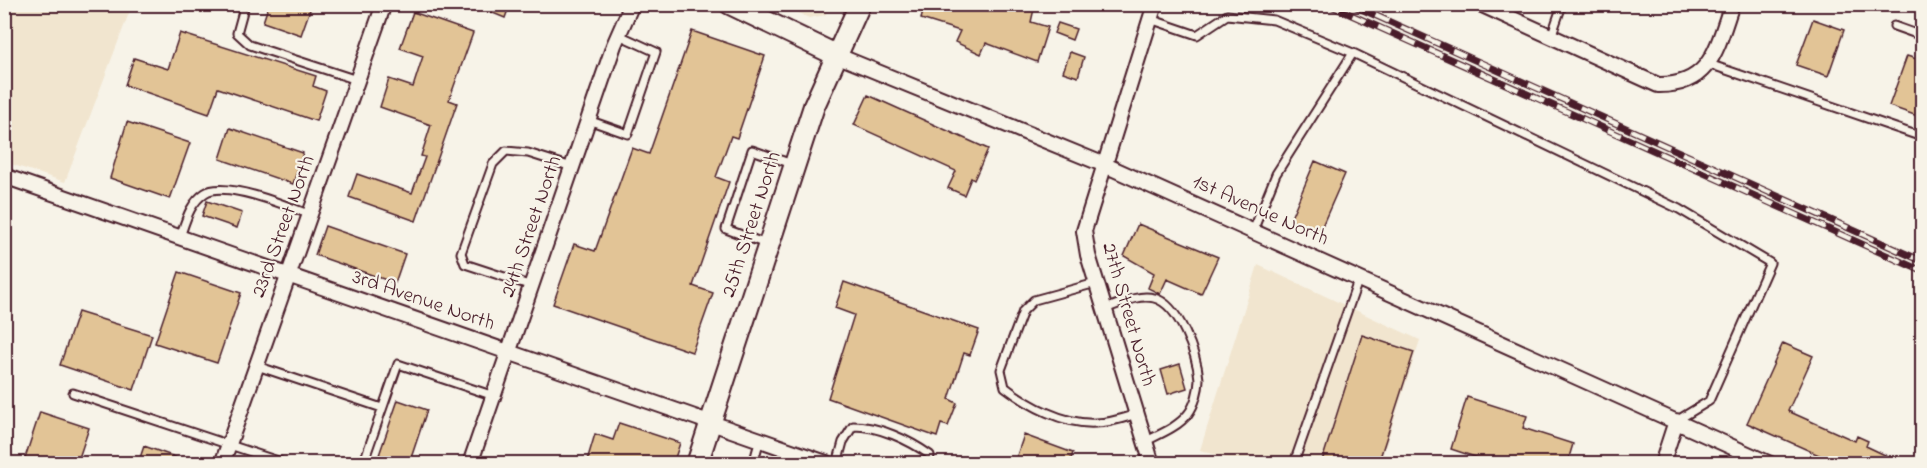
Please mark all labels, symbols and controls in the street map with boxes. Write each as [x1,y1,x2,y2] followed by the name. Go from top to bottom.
[714,148,790,301] street label: 25th Street North
[244,151,324,302] street label: 23rd Street North
[494,152,570,302] street label: 24th Street North
[1187,167,1333,254] street label: 1st Avenue North
[1093,239,1163,390] street label: 27th Street North
[348,262,499,339] street label: 3rd Avenue North

